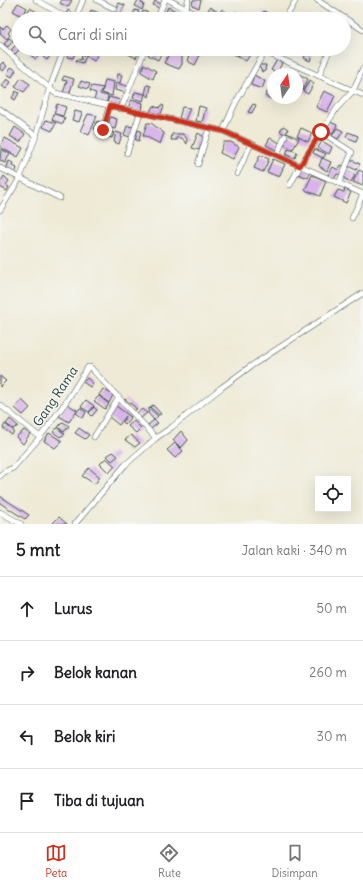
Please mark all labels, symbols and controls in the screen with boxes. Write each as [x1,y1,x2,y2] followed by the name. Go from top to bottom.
[12,12,351,56] search box
[26,23,48,45] icon: search
[58,25,127,44] text: Cari di sini
[267,68,303,104] north arrow
[94,121,112,139] route end
[312,123,330,141] route start
[29,363,82,430] street label: Gang Rama
[315,476,351,512] map controls
[315,476,351,512] button: locate
[16,539,60,561] text: 5 mnt
[242,542,347,559] text: Jalan kaki · 340 m
[16,598,38,620] icon: ahead
[54,599,92,618] text: Lurus
[316,600,347,617] text: 50 m
[16,662,38,684] icon: right
[54,663,137,682] text: Belok kanan
[309,664,347,681] text: 260 m
[16,726,38,748] icon: left
[54,727,115,746] text: Belok kiri
[317,728,347,745] text: 30 m
[16,790,38,812] icon: arrive
[54,791,144,810] text: Tiba di tujuan
[45,842,67,880] tab: Peta
[158,842,181,880] tab: Rute
[271,842,318,880] tab: Disimpan

